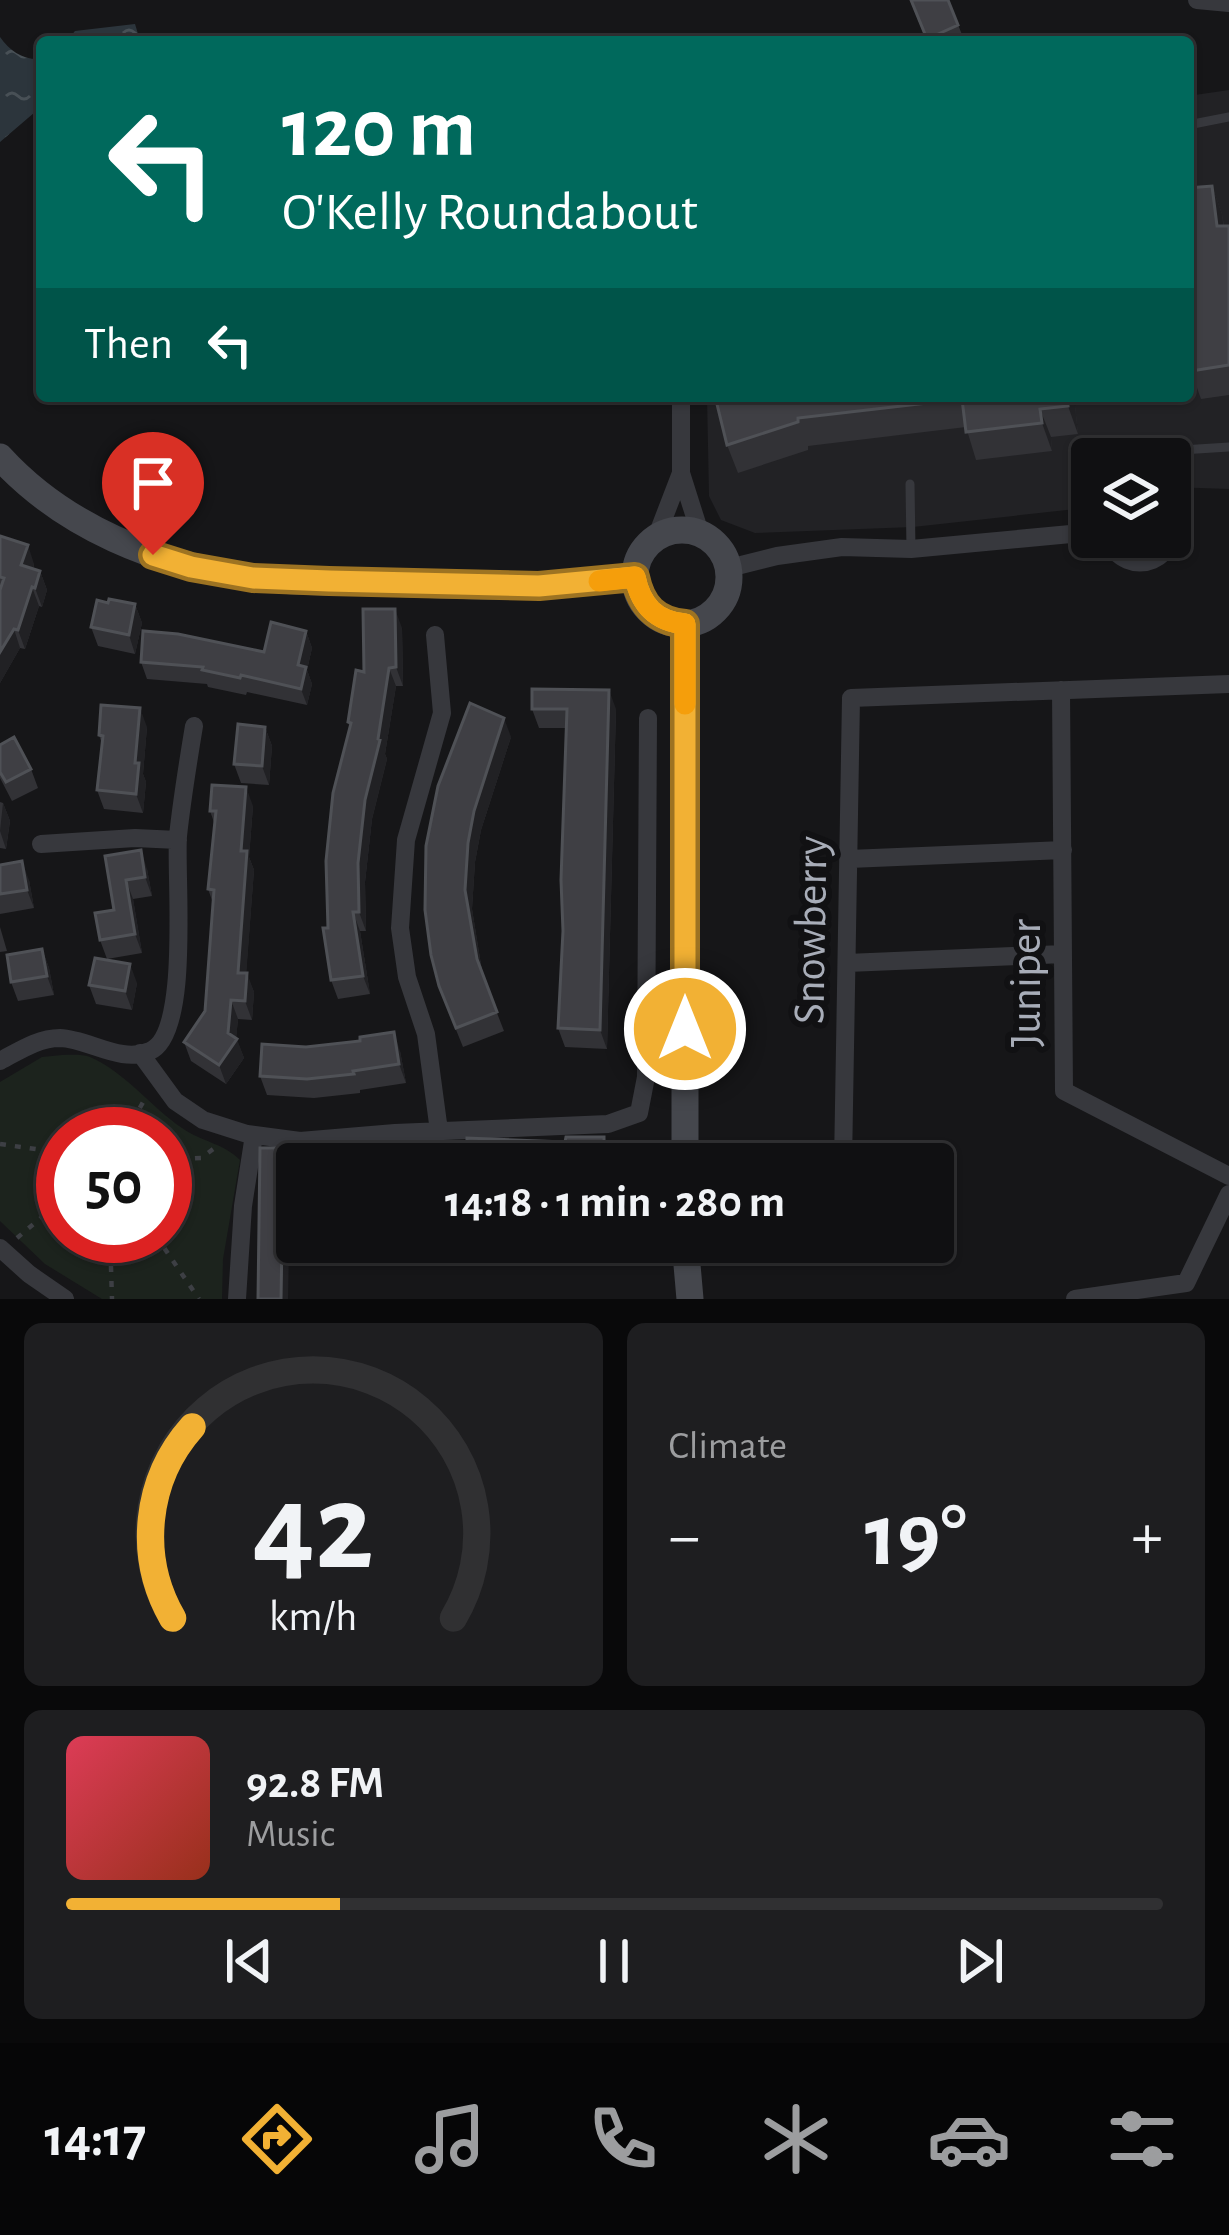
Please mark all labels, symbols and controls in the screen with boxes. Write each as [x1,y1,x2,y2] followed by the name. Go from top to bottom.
[84,84,240,240] icon: left
[282,88,476,172] text: 120 m
[282,186,698,240] text: O'Kelly Roundabout
[197,312,263,378] icon: left
[84,322,173,367] text: Then
[102,432,204,555] pin
[1071,438,1191,558] map controls
[1071,438,1191,558] button: layers
[120,450,186,516] icon: arrive
[787,835,836,1025] street label: Snowberry
[1004,918,1049,1047] street label: Juniper
[622,966,748,1092] position arrow
[36,1107,192,1263] speed limit sign: 50
[445,1180,785,1225] text: 14:18 · 1 min · 280 m
[669,1427,787,1466] text: Climate
[252,1467,374,1592] text: 42
[865,1492,967,1582] text: 19°
[669,1504,700,1570] text: −
[1131,1504,1163,1570] text: +
[269,1595,357,1638] text: km/h
[246,1761,384,1806] text: 92.8 FM
[246,1815,335,1854] text: Music
[216,1928,282,1994] icon: previous
[581,1928,647,1994] icon: pause
[947,1928,1013,1994] icon: next
[235,2097,319,2181] icon: directions
[408,2097,492,2181] icon: music
[581,2097,665,2181] icon: phone
[754,2097,838,2181] icon: climate
[927,2097,1011,2181] icon: car
[1100,2097,1184,2181] icon: filters
[45,2112,146,2166] text: 14:17

